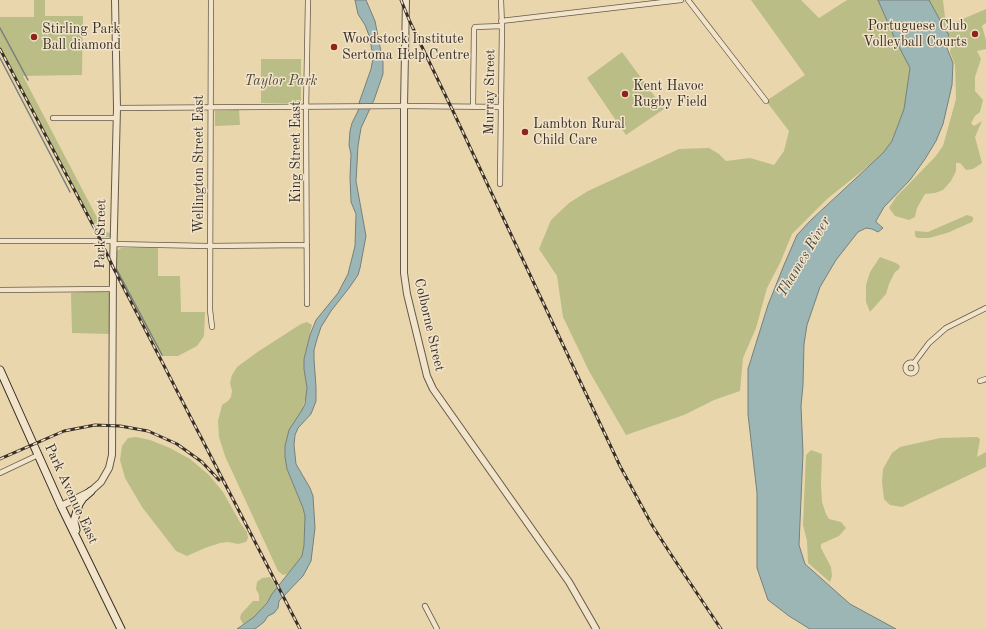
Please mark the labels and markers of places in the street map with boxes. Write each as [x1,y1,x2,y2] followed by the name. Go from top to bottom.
[863,18,967,50] place label: Portuguese Club Volleyball Courts
[42,21,121,54] place label: Stirling Park Ball diamond
[970,29,980,39] marker: Portuguese Club Volleyball Courts
[342,31,470,64] place label: Woodstock Institute Sertoma Help Centre
[29,32,39,42] marker: Stirling Park Ball diamond
[329,42,339,52] marker: Woodstock Institute Sertoma Help Centre
[633,78,707,110] place label: Kent Havoc Rugby Field
[620,89,630,99] marker: Kent Havoc Rugby Field
[533,116,625,148] place label: Lambton Rural Child Care
[520,127,530,137] marker: Lambton Rural Child Care

